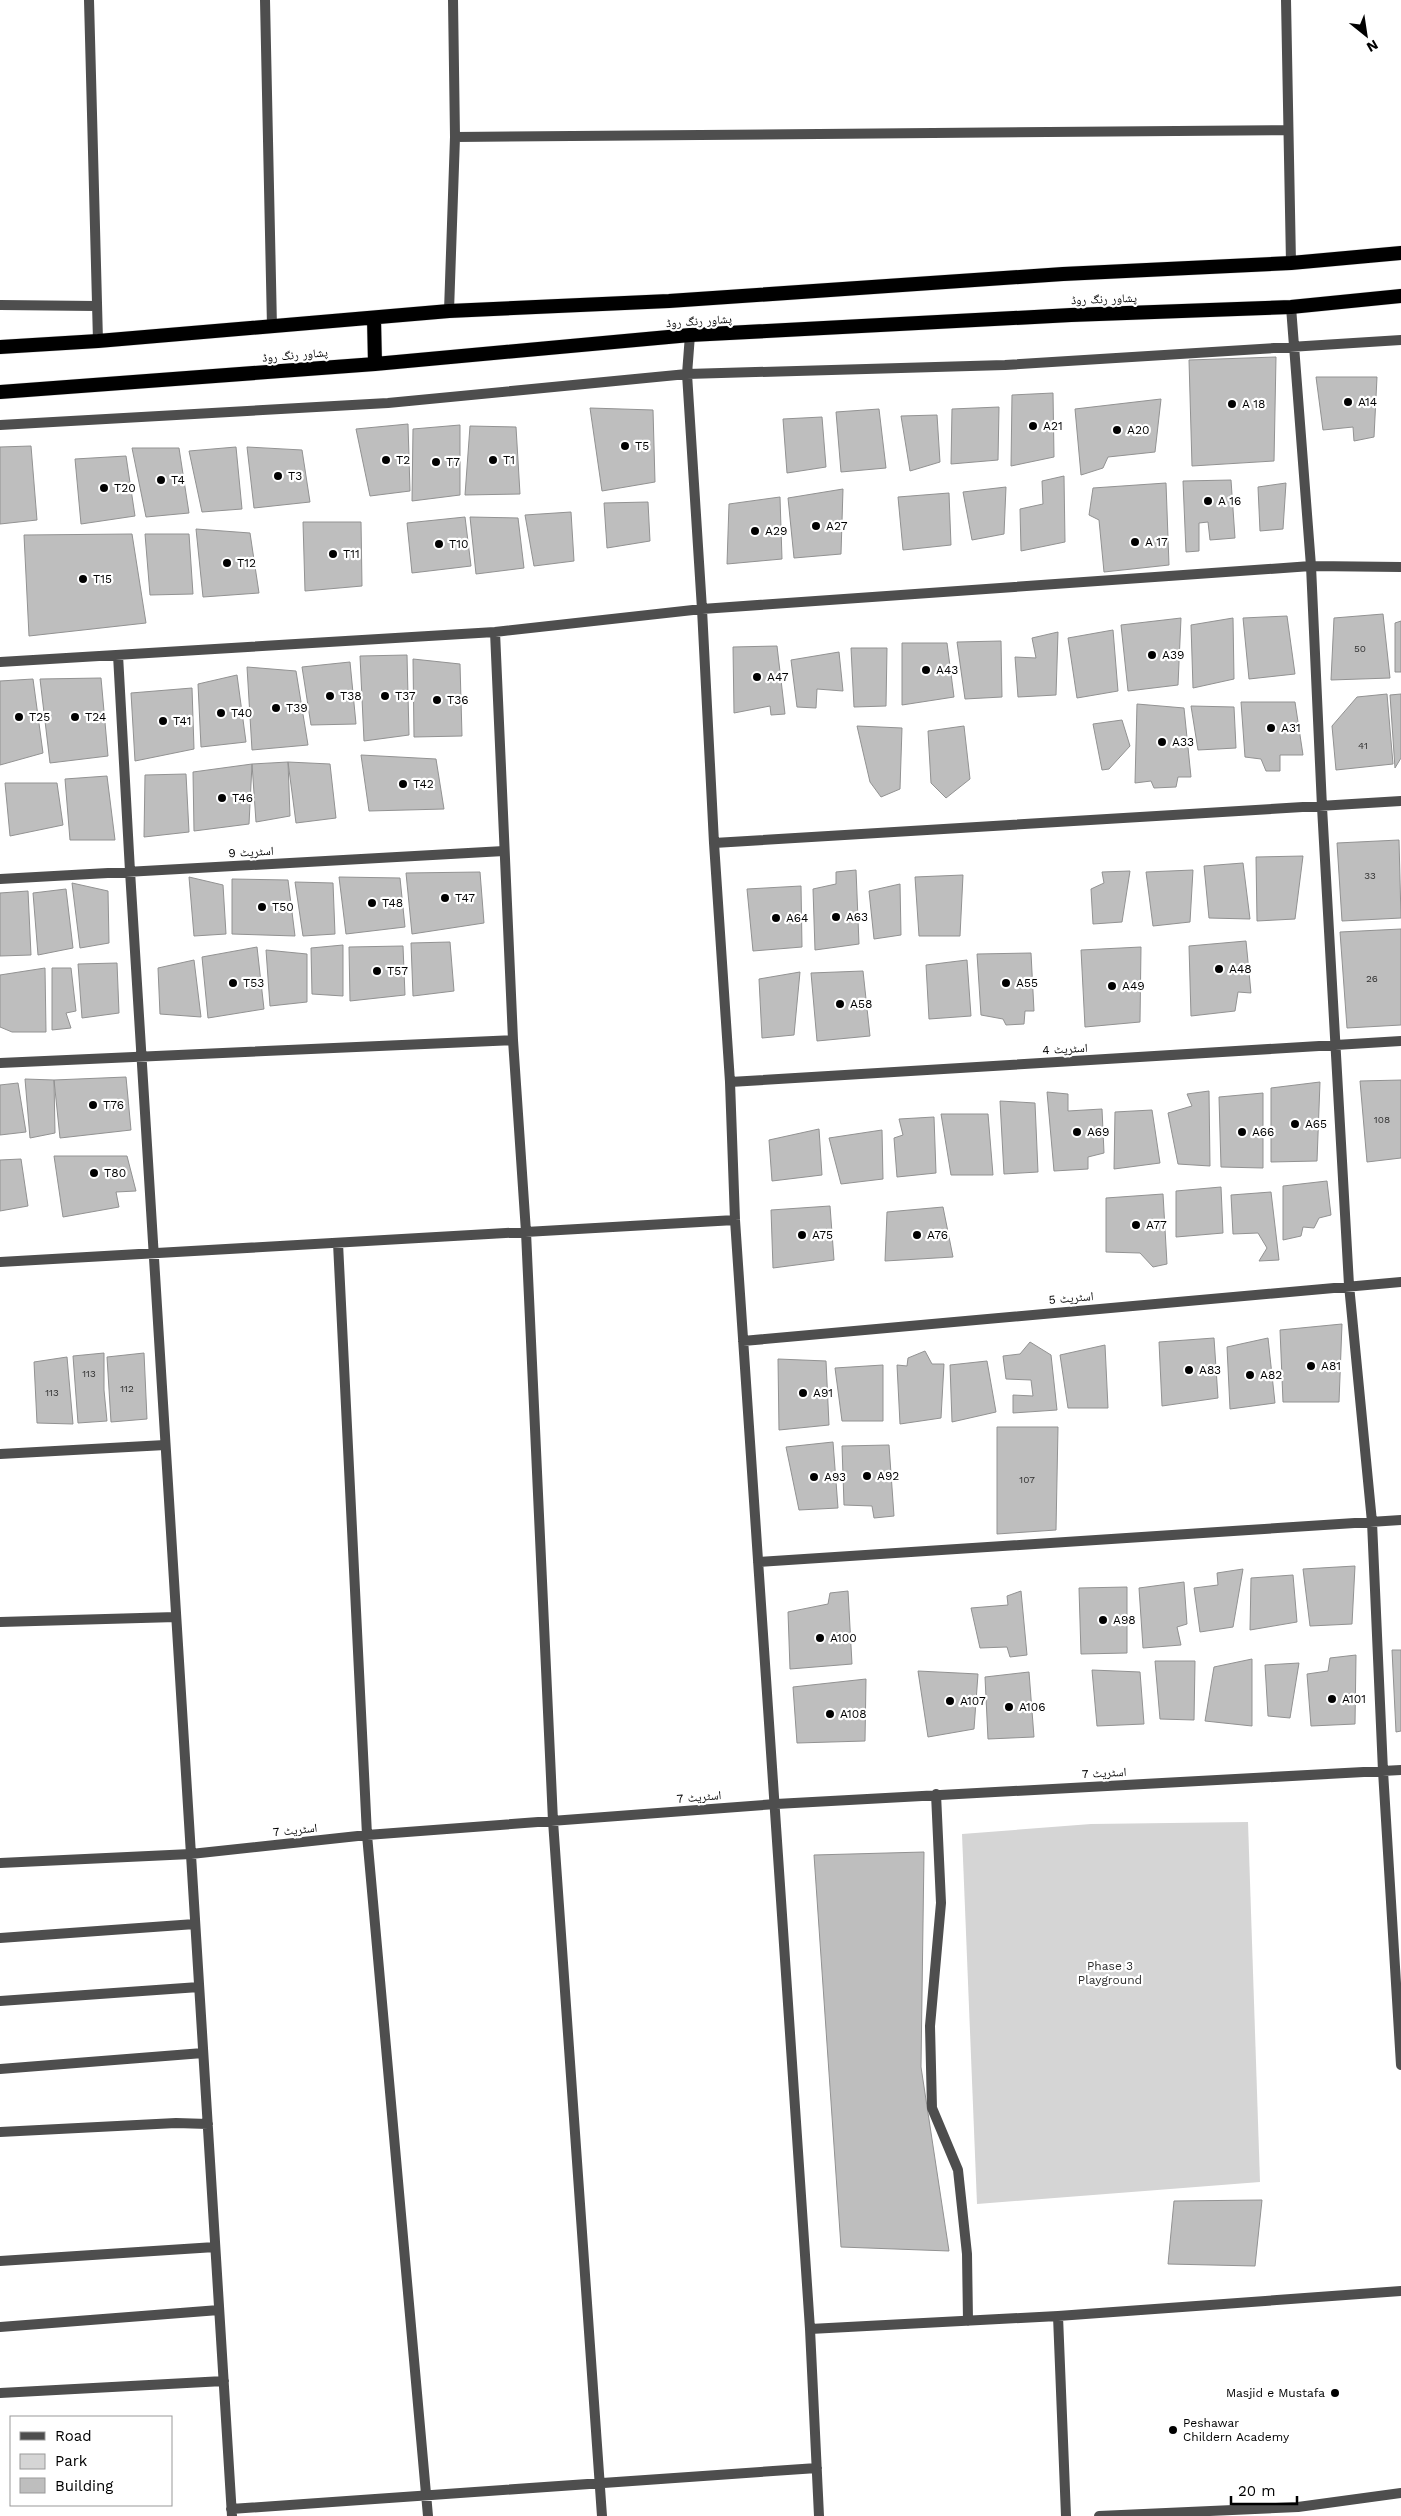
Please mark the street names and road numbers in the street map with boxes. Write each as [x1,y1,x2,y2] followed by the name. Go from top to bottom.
[1071,291,1138,307] street label: پشاور رنگ روڈ
[666,312,733,330] street label: پشاور رنگ روڈ
[262,345,329,365] street label: پشاور رنگ روڈ
[228,844,274,860] street label: اسٹریٹ 9
[1042,1041,1088,1057] street label: اسٹریٹ 4
[1048,1289,1094,1307] street label: اسٹریٹ 5
[1081,1765,1127,1781] street label: اسٹریٹ 7
[676,1788,722,1806] street label: اسٹریٹ 7
[272,1821,318,1839] street label: اسٹریٹ 7

